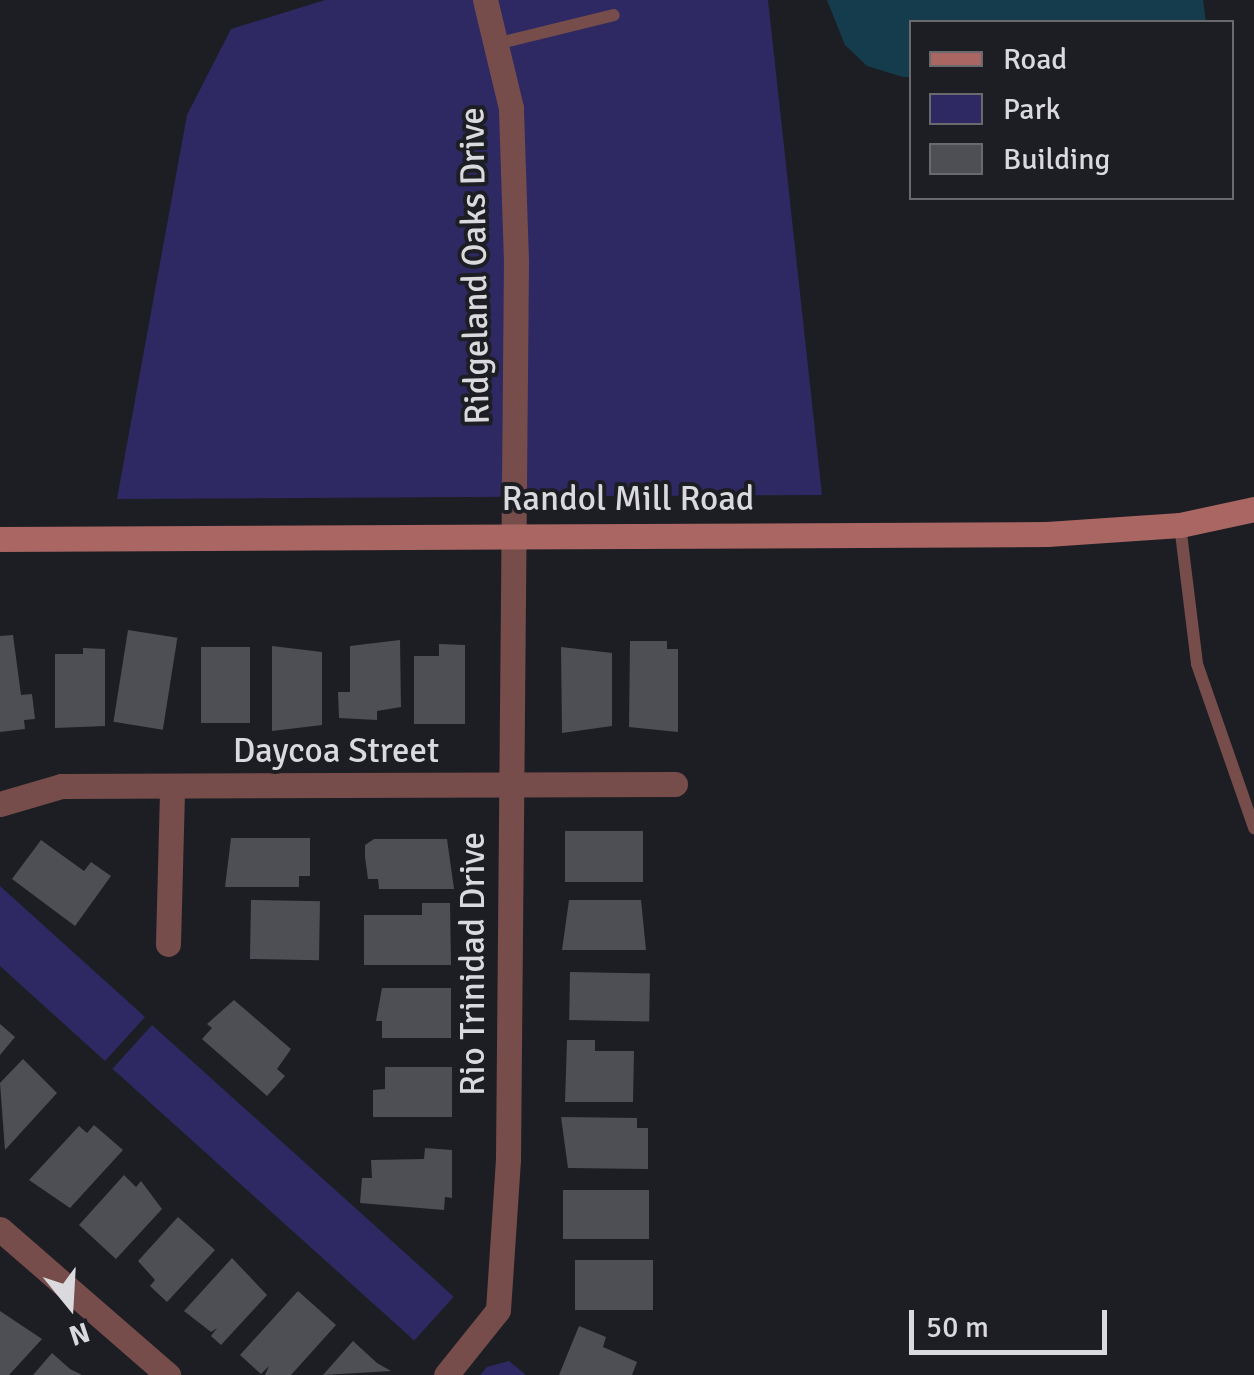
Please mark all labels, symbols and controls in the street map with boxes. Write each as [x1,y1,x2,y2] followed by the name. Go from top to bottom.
[909,20,1234,200] legend
[1003,41,1067,78] text: Road
[1003,91,1061,128] text: Park
[451,107,499,425] street label: Ridgeland Oaks Drive
[1003,141,1110,178] text: Building
[502,478,754,520] street label: Randol Mill Road
[233,730,439,772] street label: Daycoa Street
[452,832,494,1096] street label: Rio Trinidad Drive
[20,1255,120,1355] north arrow
[914,1290,1112,1352] scale bar
[926,1309,989,1346] text: 50 m
[65,1314,94,1353] text: N

